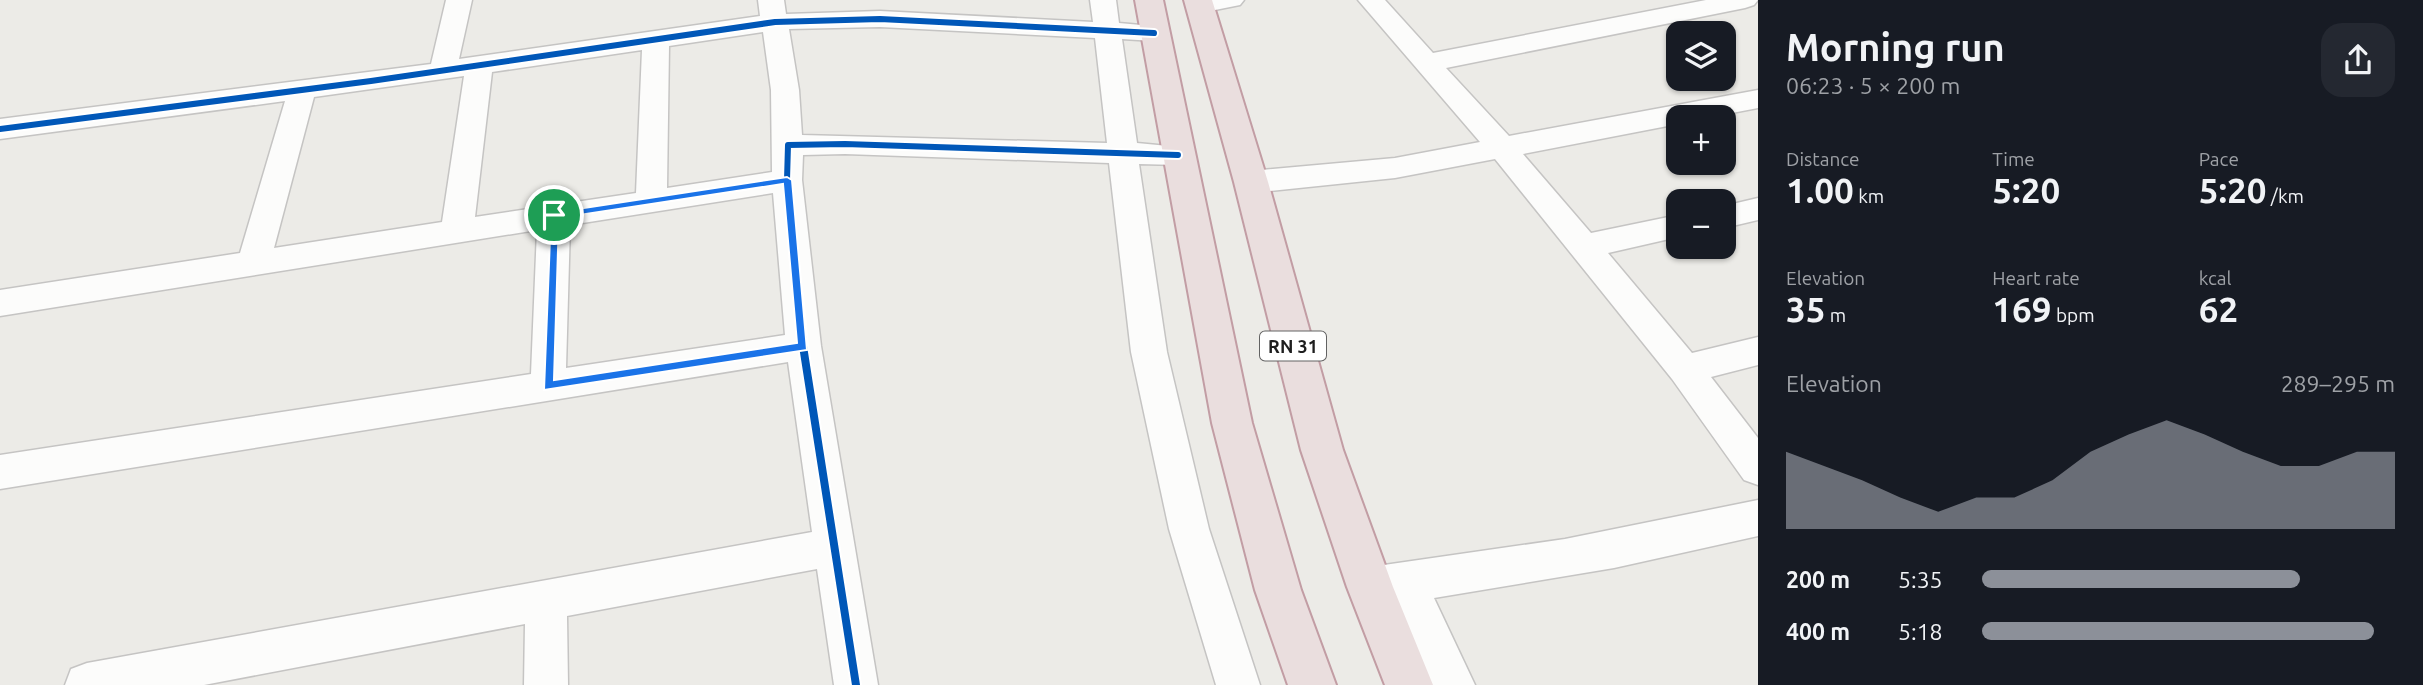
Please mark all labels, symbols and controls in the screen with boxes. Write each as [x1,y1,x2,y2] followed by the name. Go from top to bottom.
[1666,21,1736,259] map controls
[1666,21,1736,91] button: layers
[2321,23,2395,97] button: share
[1786,26,2005,68] text: Morning run
[1786,73,1960,98] text: 06:23 · 5 × 200 m
[1666,105,1736,175] button: +
[1786,148,1860,170] text: Distance
[1992,148,2035,170] text: Time
[2199,148,2239,170] text: Pace
[1786,170,1854,210] text: 1.00
[1992,170,2060,210] text: 5:20
[2199,170,2267,210] text: 5:20
[524,185,584,245] pin
[1854,185,1884,207] text: km
[2267,185,2304,207] text: /km
[1666,189,1736,259] button: −
[535,196,573,234] icon: arrive
[1786,267,1865,289] text: Elevation
[1992,267,2080,289] text: Heart rate
[2199,267,2231,289] text: kcal
[1786,289,1825,329] text: 35
[1992,289,2052,329] text: 169
[2199,289,2238,329] text: 62
[1825,304,1846,326] text: m
[2052,304,2095,326] text: bpm
[1260,332,1326,360] road number: RN 31
[1786,371,1882,396] text: Elevation
[2281,371,2395,396] text: 289–295 m
[1786,567,1850,592] text: 200 m
[1898,567,1943,592] text: 5:35
[1786,619,1850,644] text: 400 m
[1898,619,1943,644] text: 5:18

